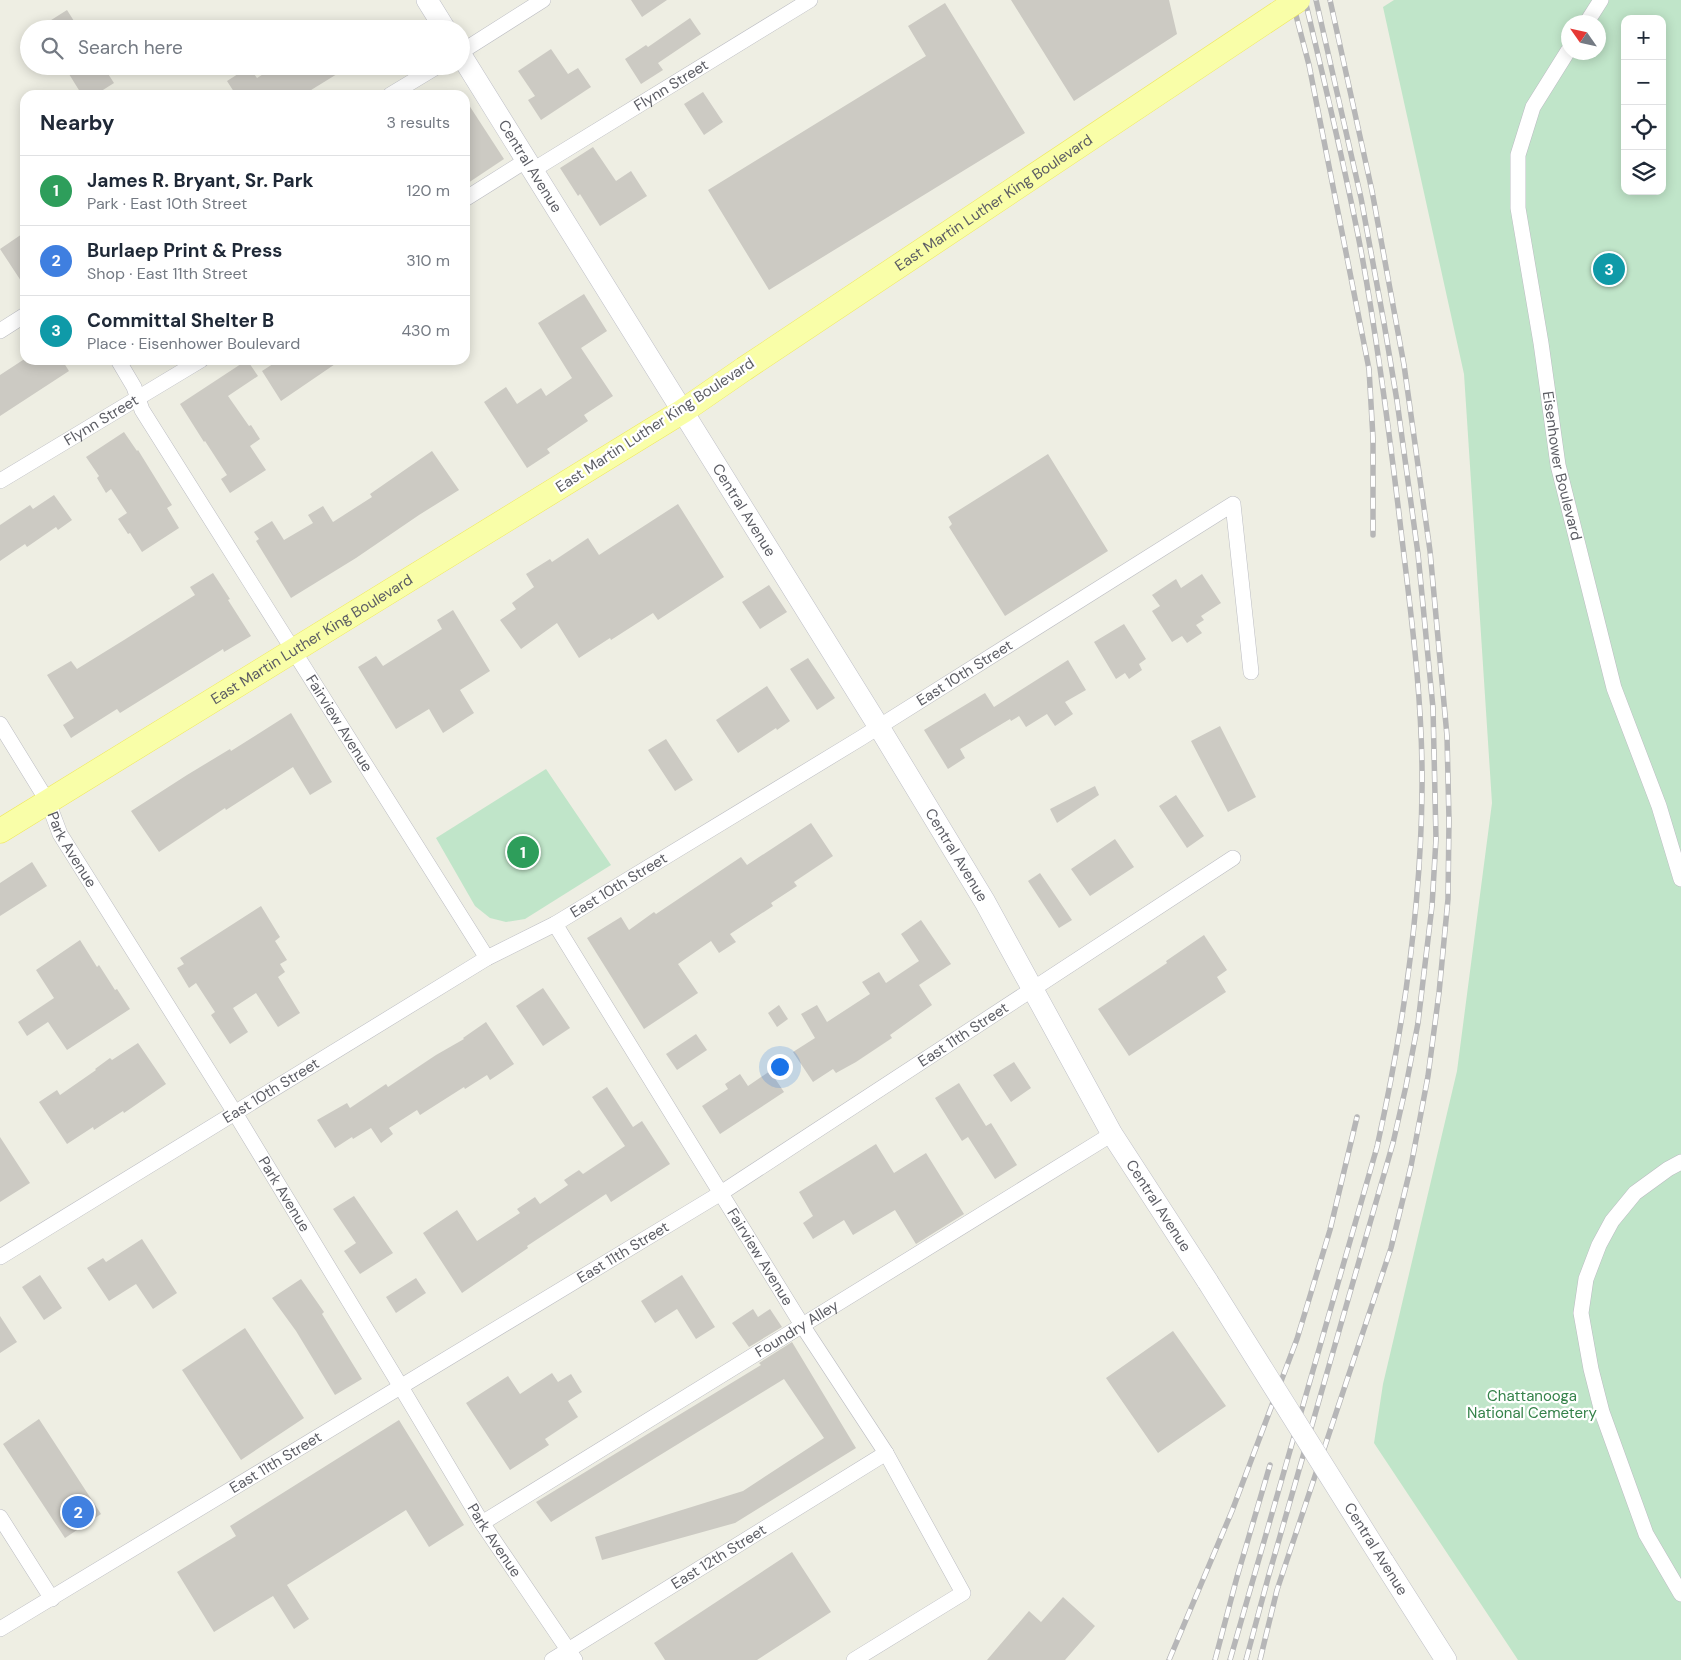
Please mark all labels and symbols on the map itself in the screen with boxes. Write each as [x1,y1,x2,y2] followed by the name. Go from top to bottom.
[1561,15,1606,60] north arrow
[630,55,712,116] street label: Flynn Street
[494,116,567,216] street label: Central Avenue
[891,130,1096,276] street label: East Martin Luther King Boulevard
[1593,250,1625,288] pin: 3
[552,353,758,497] street label: East Martin Luther King Boulevard
[60,390,142,450] street label: Flynn Street
[1538,390,1587,543] street label: Eisenhower Boulevard
[708,460,781,560] street label: Central Avenue
[207,570,416,709] street label: East Martin Luther King Boulevard
[913,635,1016,711] street label: East 10th Street
[301,671,377,776] street label: Fairview Avenue
[921,804,993,905] street label: Central Avenue
[43,809,101,891] street label: Park Avenue
[507,833,539,871] pin: 1
[567,848,671,922] street label: East 10th Street
[914,998,1012,1071] street label: East 11th Street
[219,1053,323,1128] street label: East 10th Street
[767,1054,793,1080] your location
[254,1153,315,1236] street label: Park Avenue
[1121,1156,1196,1256] street label: Central Avenue
[722,1204,798,1309] street label: Fairview Avenue
[573,1217,673,1288] street label: East 11th Street
[751,1295,843,1362] street label: Foundry Alley
[1467,1386,1598,1423] park label: Chattanooga National Cemetery
[226,1427,325,1498] street label: East 11th Street
[62,1493,94,1531] pin: 2
[1339,1499,1413,1599] street label: Central Avenue
[463,1500,526,1581] street label: Park Avenue
[667,1520,770,1594] street label: East 12th Street

